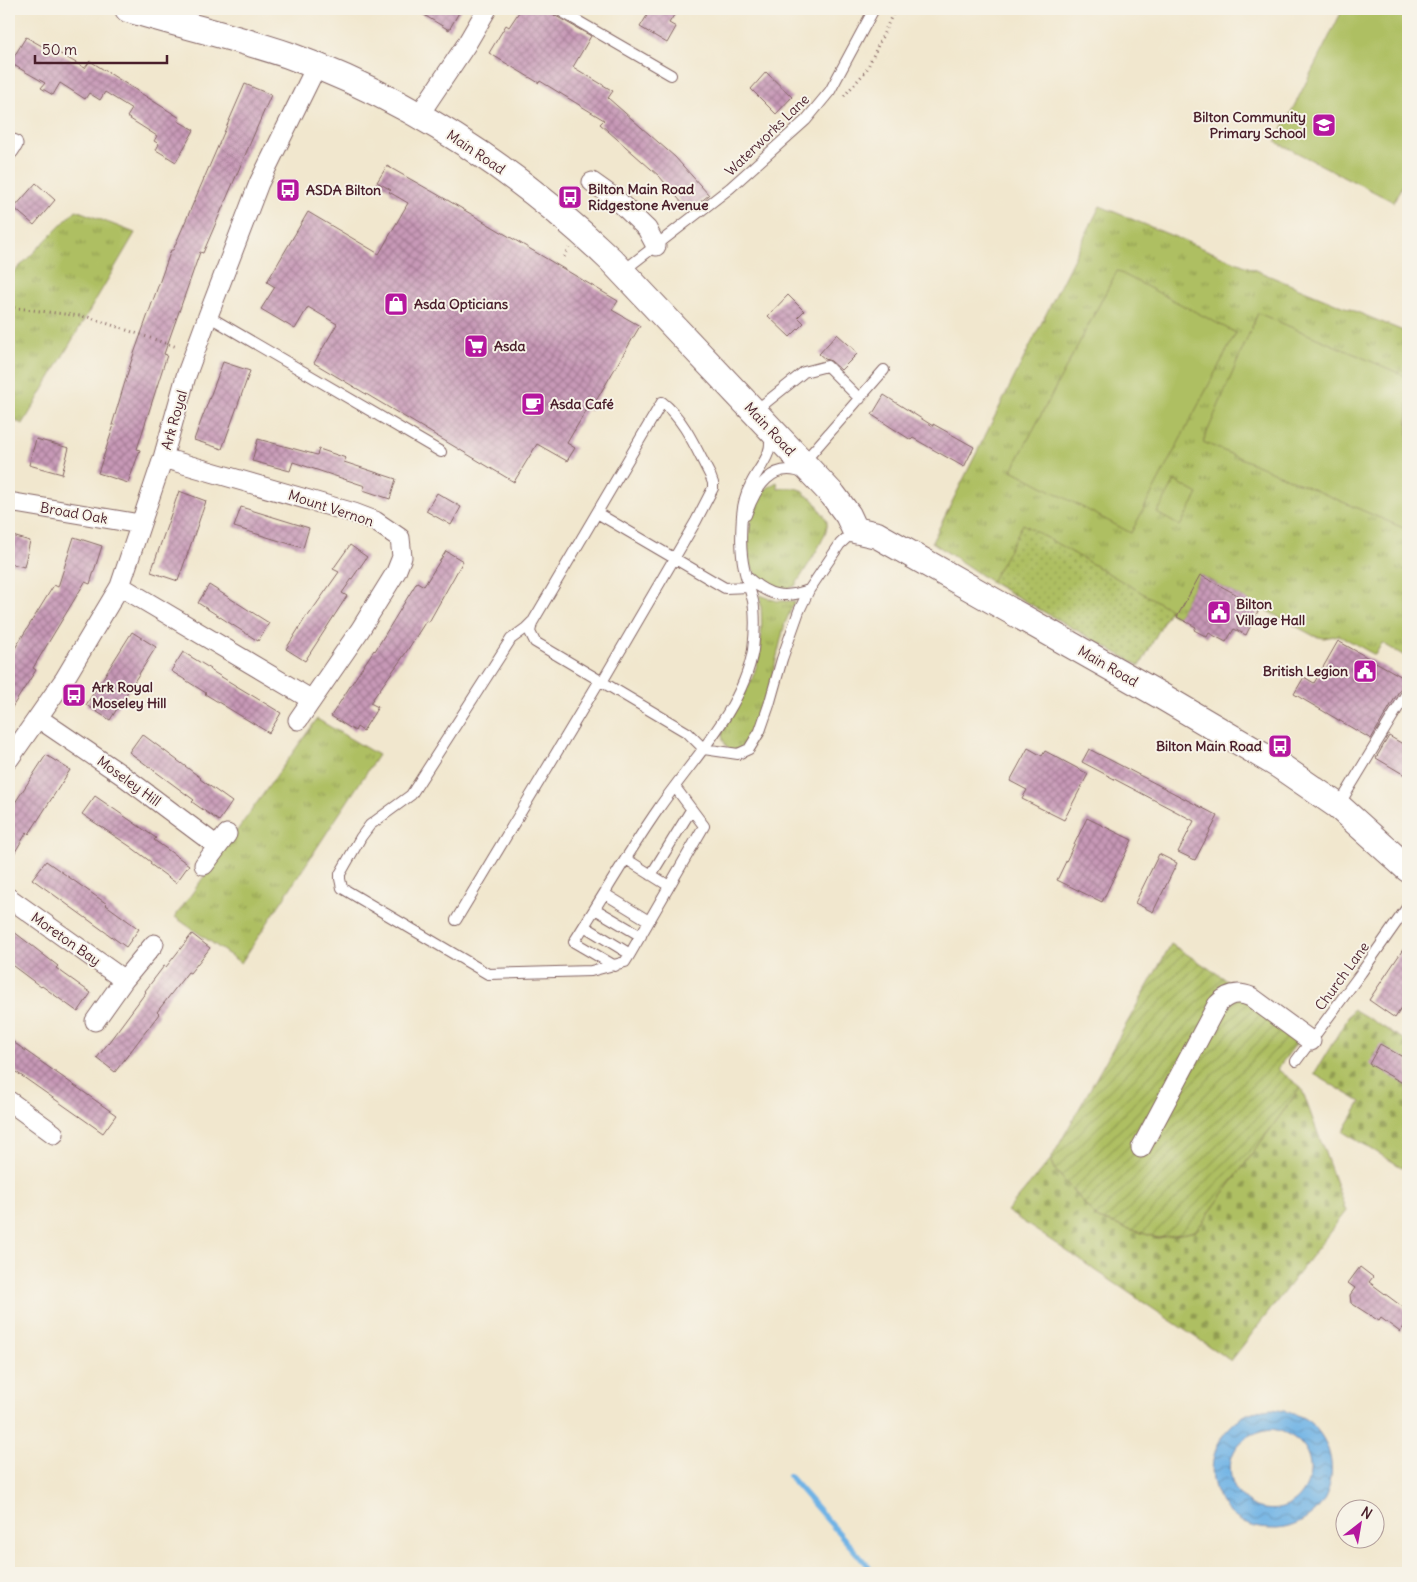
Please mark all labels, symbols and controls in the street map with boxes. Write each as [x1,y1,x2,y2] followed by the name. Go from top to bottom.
[35,32,168,64] scale bar
[42,40,77,59] text: 50 m
[721,90,813,180] street label: Waterworks Lane
[1193,108,1306,142] place label: Bilton Community Primary School
[1311,112,1337,138] school or university icon: Bilton Community Primary School
[443,126,509,178] street label: Main Road
[275,177,301,203] bus stop icon: ASDA Bilton
[588,180,709,214] place label: Bilton Main Road Ridgestone Avenue
[306,181,381,199] place label: ASDA Bilton
[557,184,583,210] bus stop icon: Bilton Main Road Ridgestone Avenue
[383,291,409,317] shop icon: Asda Opticians
[414,295,509,313] place label: Asda Opticians
[463,333,489,359] supermarket icon: Asda
[494,337,526,355] place label: Asda
[157,388,191,452] street label: Ark Royal
[520,391,546,417] cafe icon: Asda Café
[550,395,614,413] place label: Asda Café
[741,398,799,460] street label: Main Road
[286,486,376,530] street label: Mount Vernon
[39,498,109,528] street label: Broad Oak
[1236,595,1305,629] place label: Bilton Village Hall
[1206,599,1232,625] public building icon: Bilton Village Hall
[1075,642,1141,690] street label: Main Road
[1352,658,1378,684] public building icon: British Legion
[1263,662,1348,680] place label: British Legion
[92,678,166,712] place label: Ark Royal Moseley Hill
[61,682,87,708] bus stop icon: Ark Royal Moseley Hill
[1267,733,1293,759] bus stop icon: Bilton Main Road
[1156,737,1263,755] place label: Bilton Main Road
[94,752,164,810] street label: Moseley Hill
[28,908,104,970] street label: Moreton Bay
[1311,938,1373,1014] street label: Church Lane
[1334,1500,1384,1550] north arrow
[1358,1503,1375,1523] text: N

